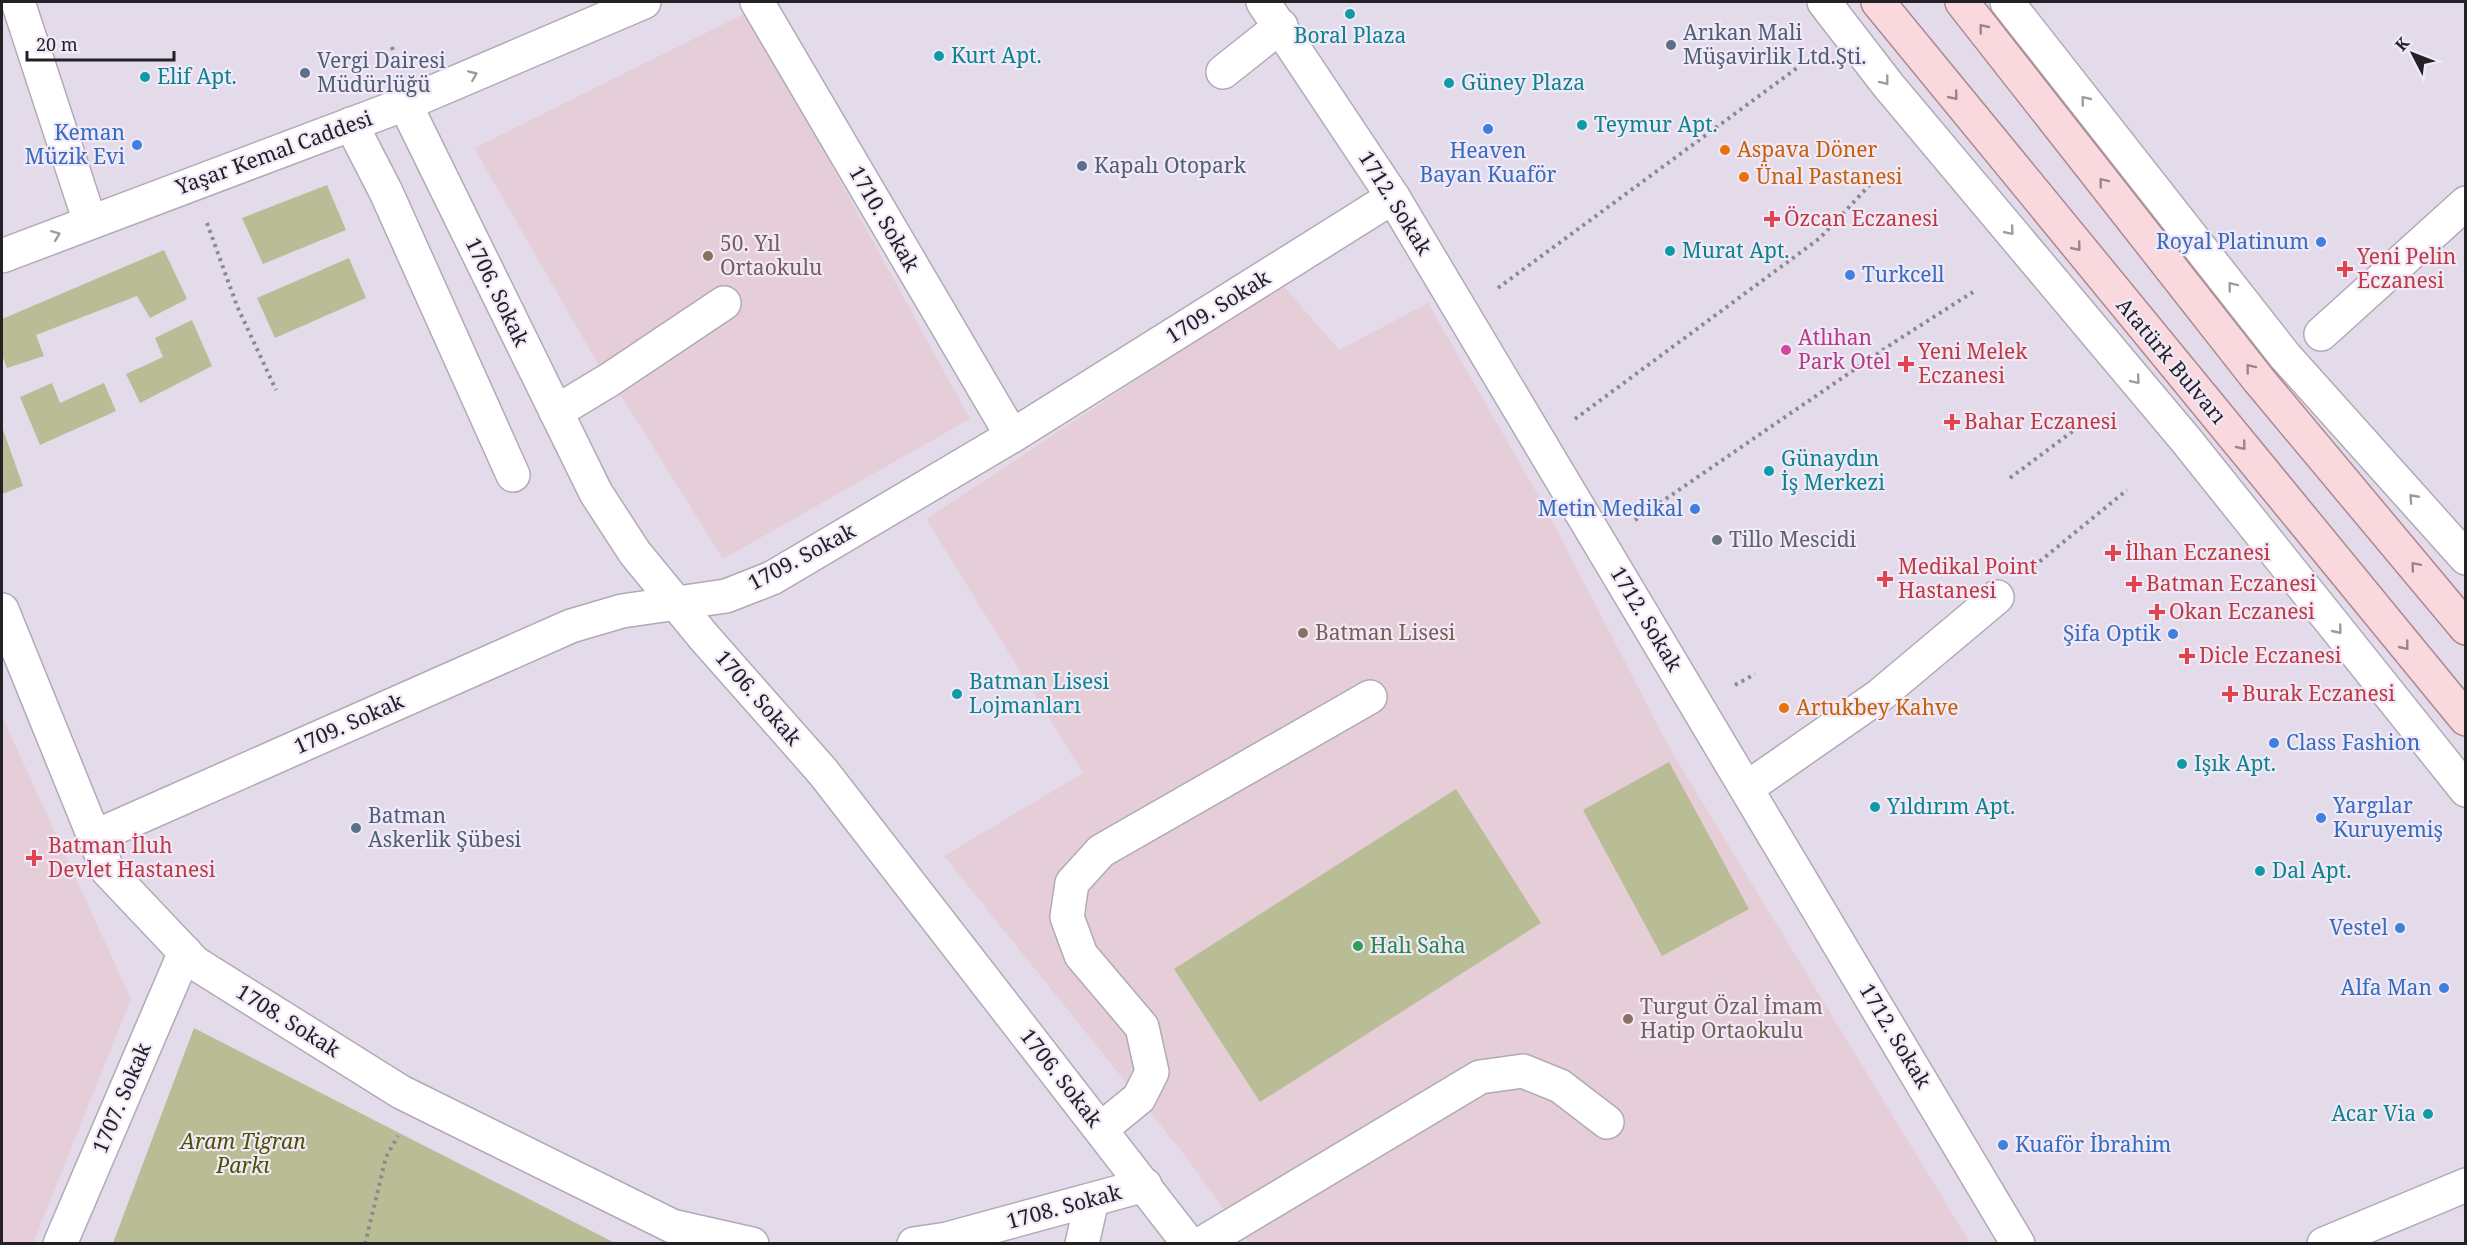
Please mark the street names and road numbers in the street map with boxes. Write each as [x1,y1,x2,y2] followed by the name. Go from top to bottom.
[170,103,376,201] street label: Yaşar Kemal Caddesi
[1353,145,1439,260] street label: 1712. Sokak
[843,161,927,277] street label: 1710. Sokak
[460,233,537,351] street label: 1706. Sokak
[1160,263,1275,349] street label: 1709. Sokak
[2111,291,2233,430] street label: Atatürk Bulvarı
[743,516,861,596] street label: 1709. Sokak
[1605,561,1690,677] street label: 1712. Sokak
[710,644,808,751] street label: 1706. Sokak
[289,686,409,760] street label: 1709. Sokak
[231,977,346,1064] street label: 1708. Sokak
[1854,978,1939,1094] street label: 1712. Sokak
[1015,1022,1109,1133] street label: 1706. Sokak
[85,1037,157,1157] street label: 1707. Sokak
[1003,1177,1125,1235] street label: 1708. Sokak

